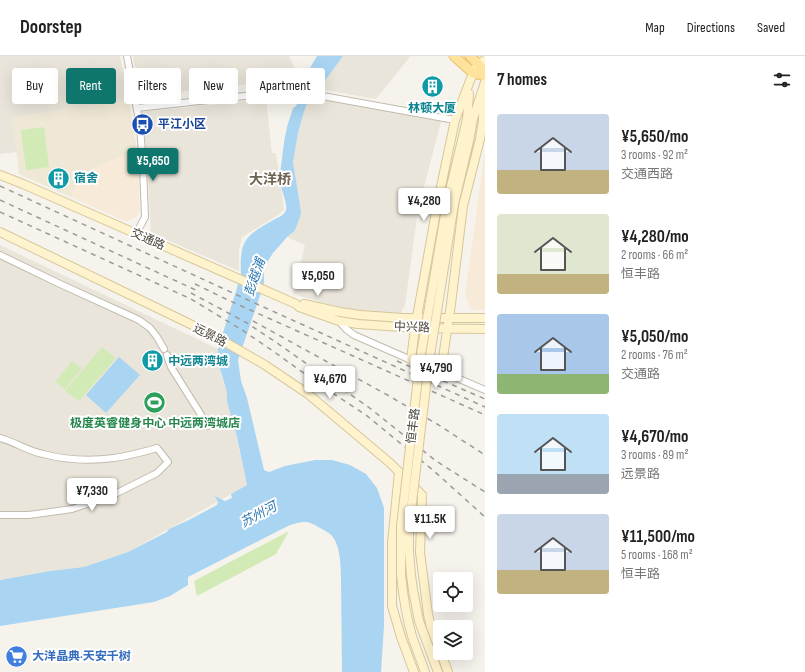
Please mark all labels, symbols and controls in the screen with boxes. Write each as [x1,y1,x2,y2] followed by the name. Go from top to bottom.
[20,16,82,39] text: Doorstep
[645,19,665,36] text: Map
[687,19,735,36] text: Directions
[757,19,785,36] text: Saved
[12,68,58,104] chip: Buy
[66,68,116,104] chip: Rent
[124,68,181,104] chip: Filters
[189,68,238,104] chip: New
[246,68,325,104] chip: Apartment
[771,69,793,91] icon: filters
[497,70,547,90] text: 7 homes
[419,74,445,100] building icon: 林顿大厦
[408,101,456,116] place label: 林顿大厦
[130,111,156,137] bus stop icon: 平江小区
[158,117,206,132] place label: 平江小区
[621,127,688,147] text: ¥5,650/mo
[529,130,577,178] icon: home
[621,147,688,163] text: 3 rooms · 92 m²
[120,148,186,182] pin: ¥5,650
[136,153,170,169] text: ¥5,650
[46,165,72,191] building icon: 宿舍
[621,166,673,182] text: 交通西路
[74,171,98,186] place label: 宿舍
[249,171,291,188] district label: 大洋桥
[391,188,457,222] pin: ¥4,280
[407,193,441,209] text: ¥4,280
[128,225,167,254] street label: 交通路
[621,227,689,247] text: ¥4,280/mo
[529,230,577,278] icon: home
[621,247,688,263] text: 2 rooms · 66 m²
[241,254,270,298] water label: 彭越浦
[285,263,351,297] pin: ¥5,050
[621,266,660,282] text: 恒丰路
[301,268,335,284] text: ¥5,050
[394,319,430,336] street label: 中兴路
[190,321,229,350] street label: 远景路
[621,327,688,347] text: ¥5,050/mo
[529,330,577,378] icon: home
[621,347,688,363] text: 2 rooms · 76 m²
[139,348,165,374] building icon: 中远两湾城
[168,354,228,369] place label: 中远两湾城
[403,355,469,389] pin: ¥4,790
[419,360,453,376] text: ¥4,790
[297,366,363,400] pin: ¥4,670
[621,366,660,382] text: 交通路
[313,371,347,387] text: ¥4,670
[142,389,168,415] sports icon: 极度英睿健身中心 中远两湾城店
[404,407,423,445] street label: 恒丰路
[70,416,240,431] place label: 极度英睿健身中心 中远两湾城店
[621,427,688,447] text: ¥4,670/mo
[529,430,577,478] icon: home
[621,447,688,463] text: 3 rooms · 89 m²
[621,466,660,482] text: 远景路
[59,478,125,512] pin: ¥7,330
[76,483,108,499] text: ¥7,330
[237,497,282,531] water label: 苏州河
[397,506,463,540] pin: ¥11.5K
[414,511,446,527] text: ¥11.5K
[621,527,695,547] text: ¥11,500/mo
[529,530,577,578] icon: home
[621,547,693,563] text: 5 rooms · 168 m²
[621,566,660,582] text: 恒丰路
[433,572,473,660] map controls
[433,572,473,612] button: locate
[433,620,473,660] button: layers
[3,643,29,669] supermarket icon: 大洋晶典·天安千树
[32,649,131,664] place label: 大洋晶典·天安千树

